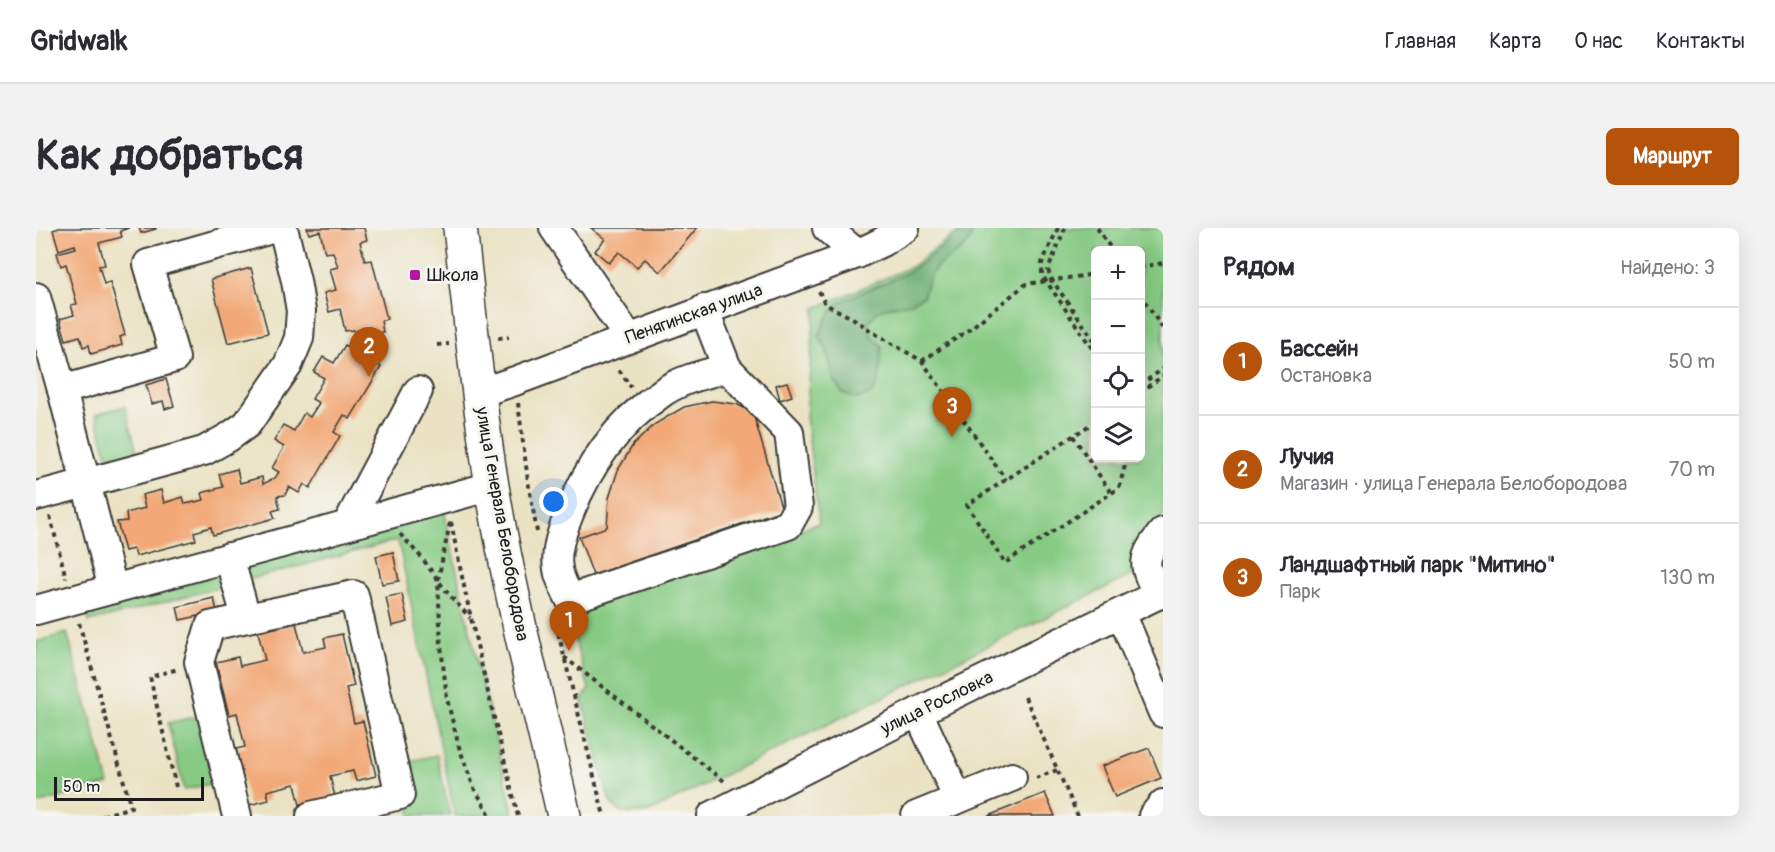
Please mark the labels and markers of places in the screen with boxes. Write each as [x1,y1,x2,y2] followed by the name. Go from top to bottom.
[427,264,479,287] place label: Школа
[408,268,422,282] marker: Школа
[350,328,388,377] pin: 2
[932,388,972,437] pin: 3
[550,602,588,651] pin: 1

